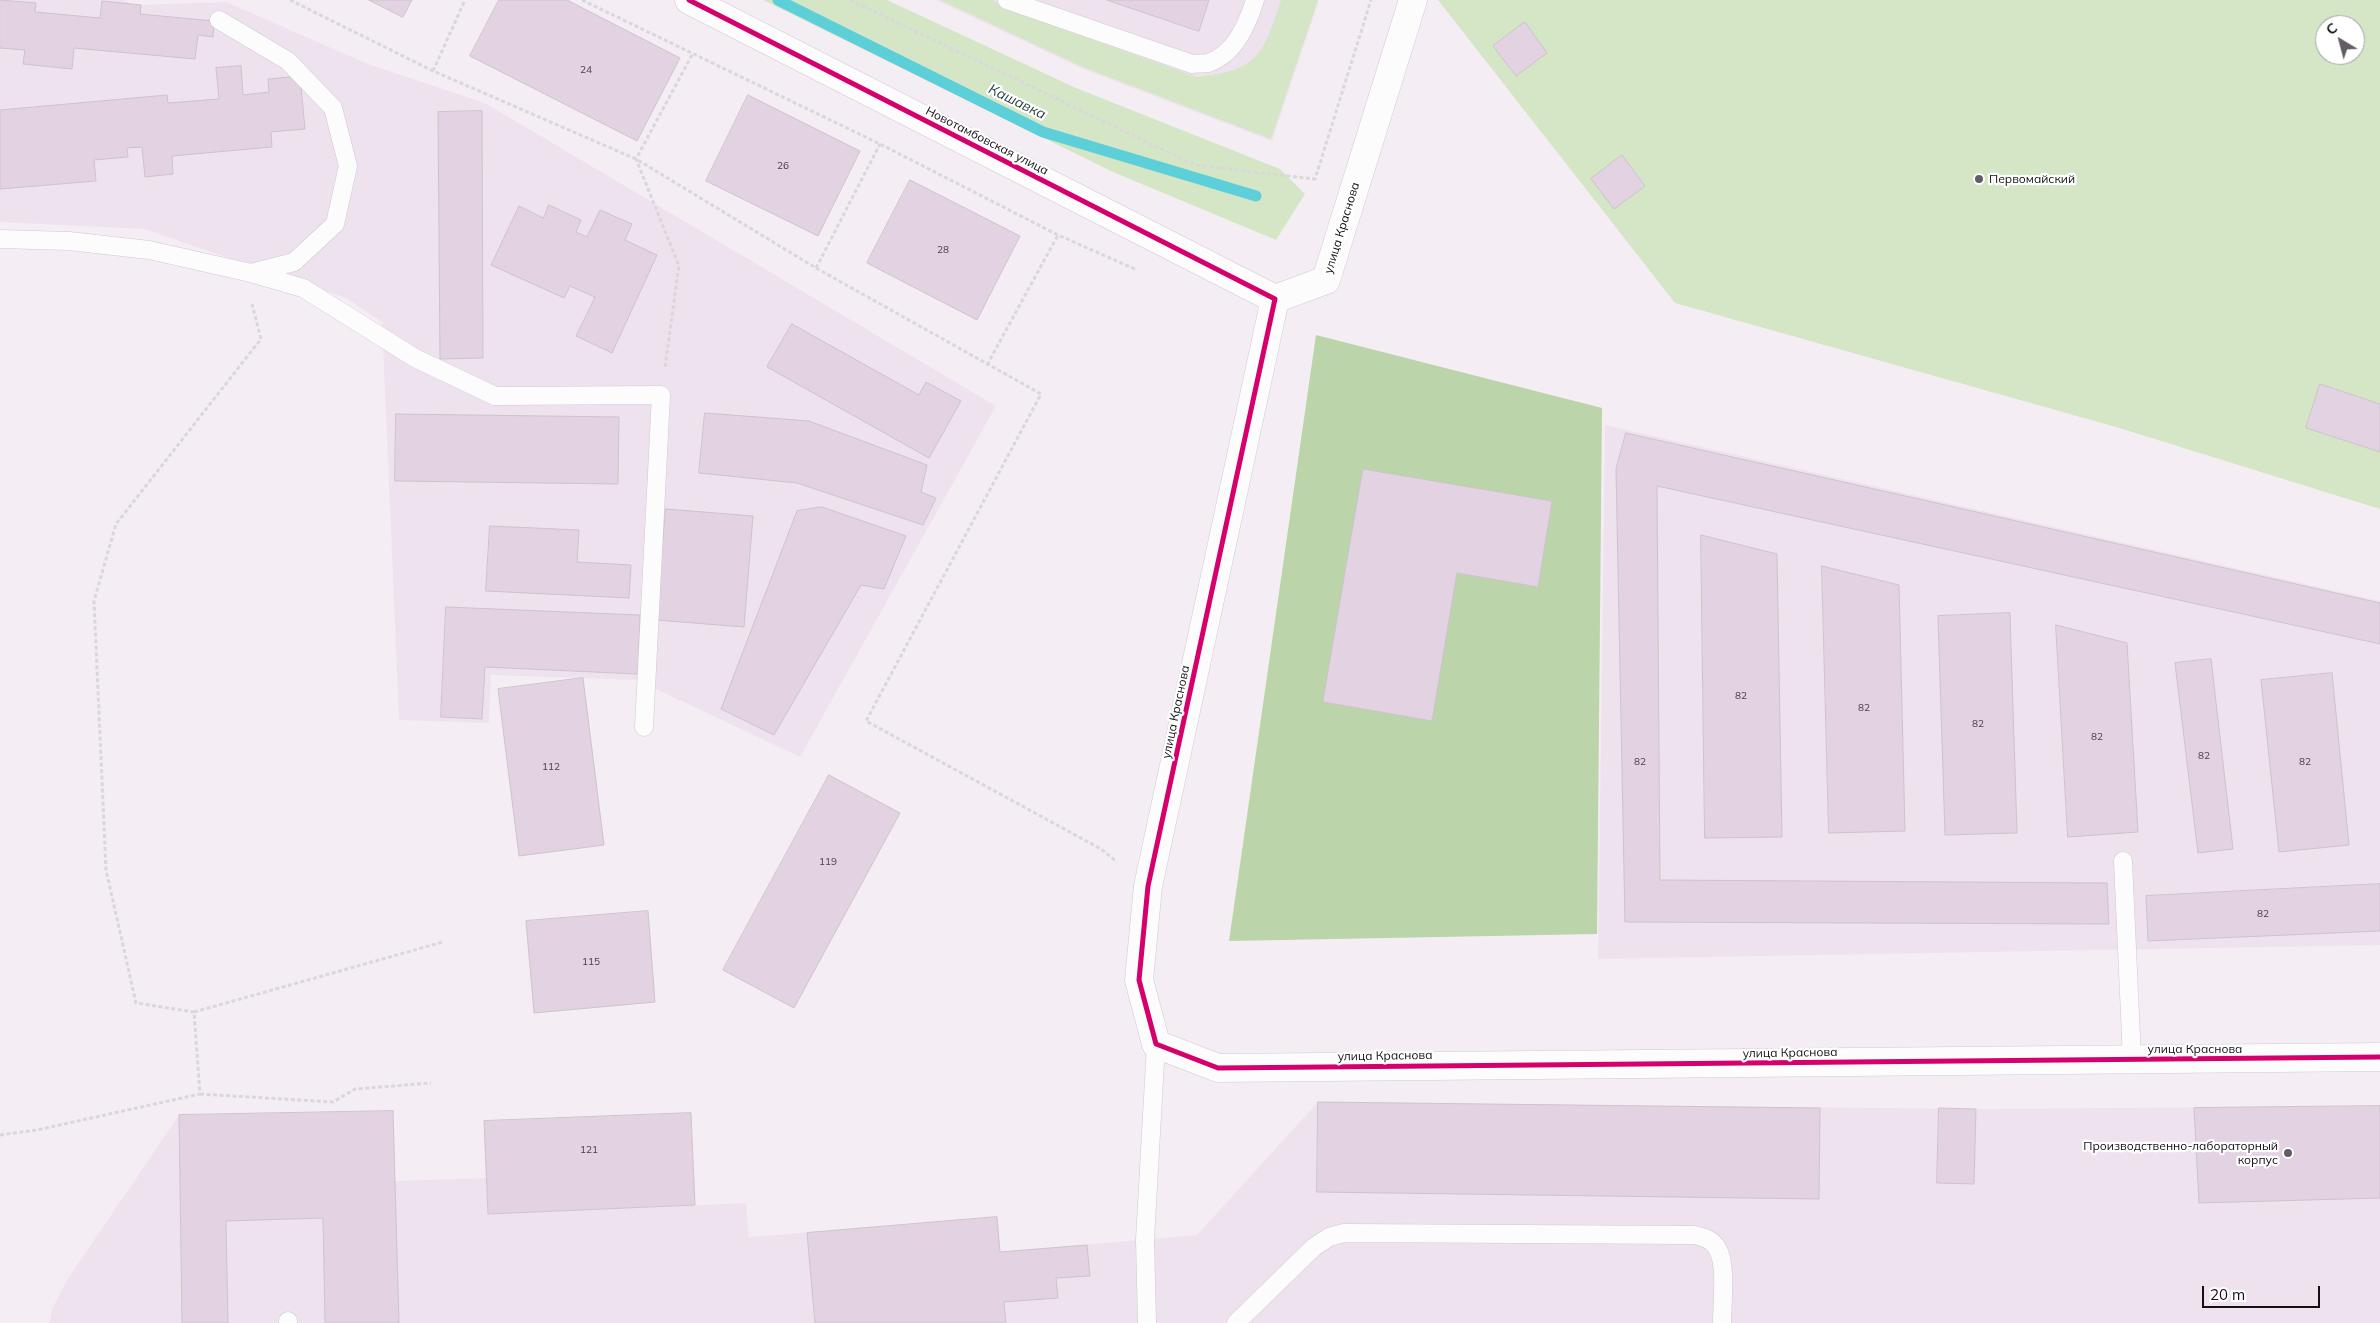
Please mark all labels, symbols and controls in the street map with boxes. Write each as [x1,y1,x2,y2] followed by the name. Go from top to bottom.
[2315,15,2365,65] north arrow
[2322,19,2341,39] text: С
[580,64,592,76] house number: 24
[986,81,1048,123] water label: Кашавка
[923,104,1051,178] street label: Новотамбовская улица
[777,160,789,172] house number: 26
[1989,172,2075,186] place label: Первомайский
[1973,173,1985,185] marker: Первомайский
[1321,181,1363,275] street label: улица Краснова
[937,244,949,256] house number: 28
[1159,664,1193,760] street label: улица Краснова
[1735,690,1747,702] house number: 82
[1858,702,1870,714] house number: 82
[1972,718,1984,730] house number: 82
[2091,731,2103,743] house number: 82
[2198,750,2210,762] house number: 82
[1634,756,1646,768] house number: 82
[2299,756,2311,768] house number: 82
[542,761,560,773] house number: 112
[819,856,837,868] house number: 119
[2257,908,2269,920] house number: 82
[582,956,600,968] house number: 115
[2148,1042,2242,1056] street label: улица Краснова
[1742,1045,1838,1061] street label: улица Краснова
[1337,1048,1433,1064] street label: улица Краснова
[2083,1139,2278,1167] place label: Производственно-лабораторный корпус
[580,1144,598,1156] house number: 121
[2282,1147,2294,1159] marker: Производственно-лабораторный корпус
[2205,1276,2322,1308] scale bar
[2210,1285,2245,1304] text: 20 m

